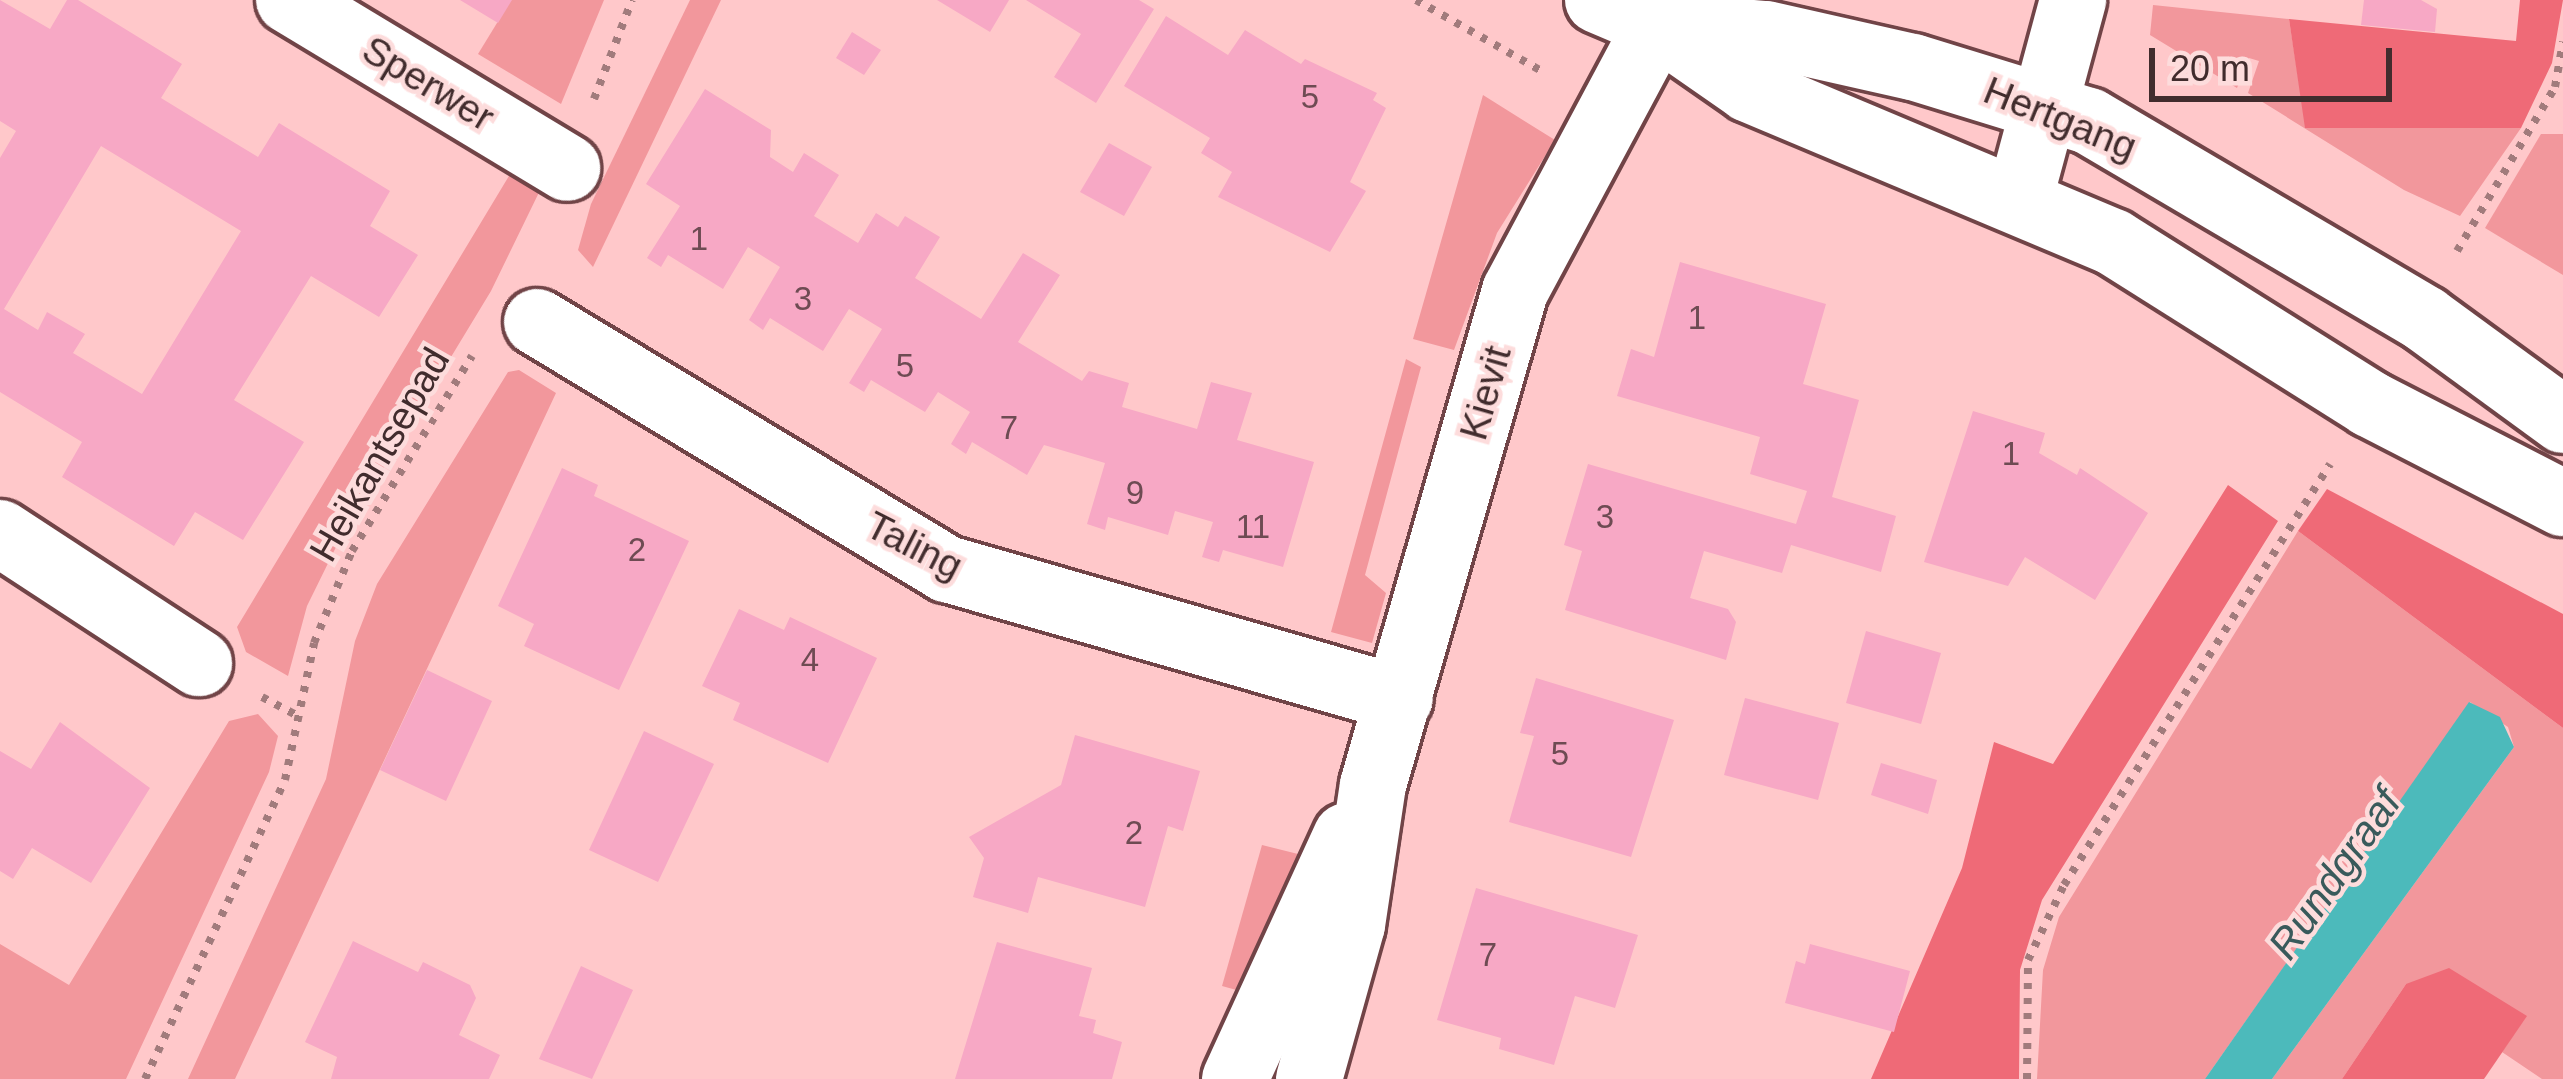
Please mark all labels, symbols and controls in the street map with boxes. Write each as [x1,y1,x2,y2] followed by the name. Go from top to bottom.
[2155,24,2398,98] scale bar
[354,27,502,141] street label: Sperwer
[2170,48,2250,89] text: 20 m
[1977,67,2143,171] street label: Hertgang
[1301,77,1319,117] house number: 5
[690,219,708,259] house number: 1
[794,279,812,319] house number: 3
[1688,298,1706,338] house number: 1
[300,340,460,570] street label: Heikantsepad
[1450,341,1522,445] street label: Kievit
[896,346,914,386] house number: 5
[1000,408,1018,448] house number: 7
[2002,434,2020,474] house number: 1
[1126,473,1144,513] house number: 9
[1596,497,1614,537] house number: 3
[858,502,970,590] street label: Taling
[1236,507,1270,547] house number: 11
[628,530,646,570] house number: 2
[801,640,819,680] house number: 4
[1551,734,1569,774] house number: 5
[2258,779,2412,969] water label: Rundgraaf
[1125,813,1143,853] house number: 2
[1479,935,1497,975] house number: 7

